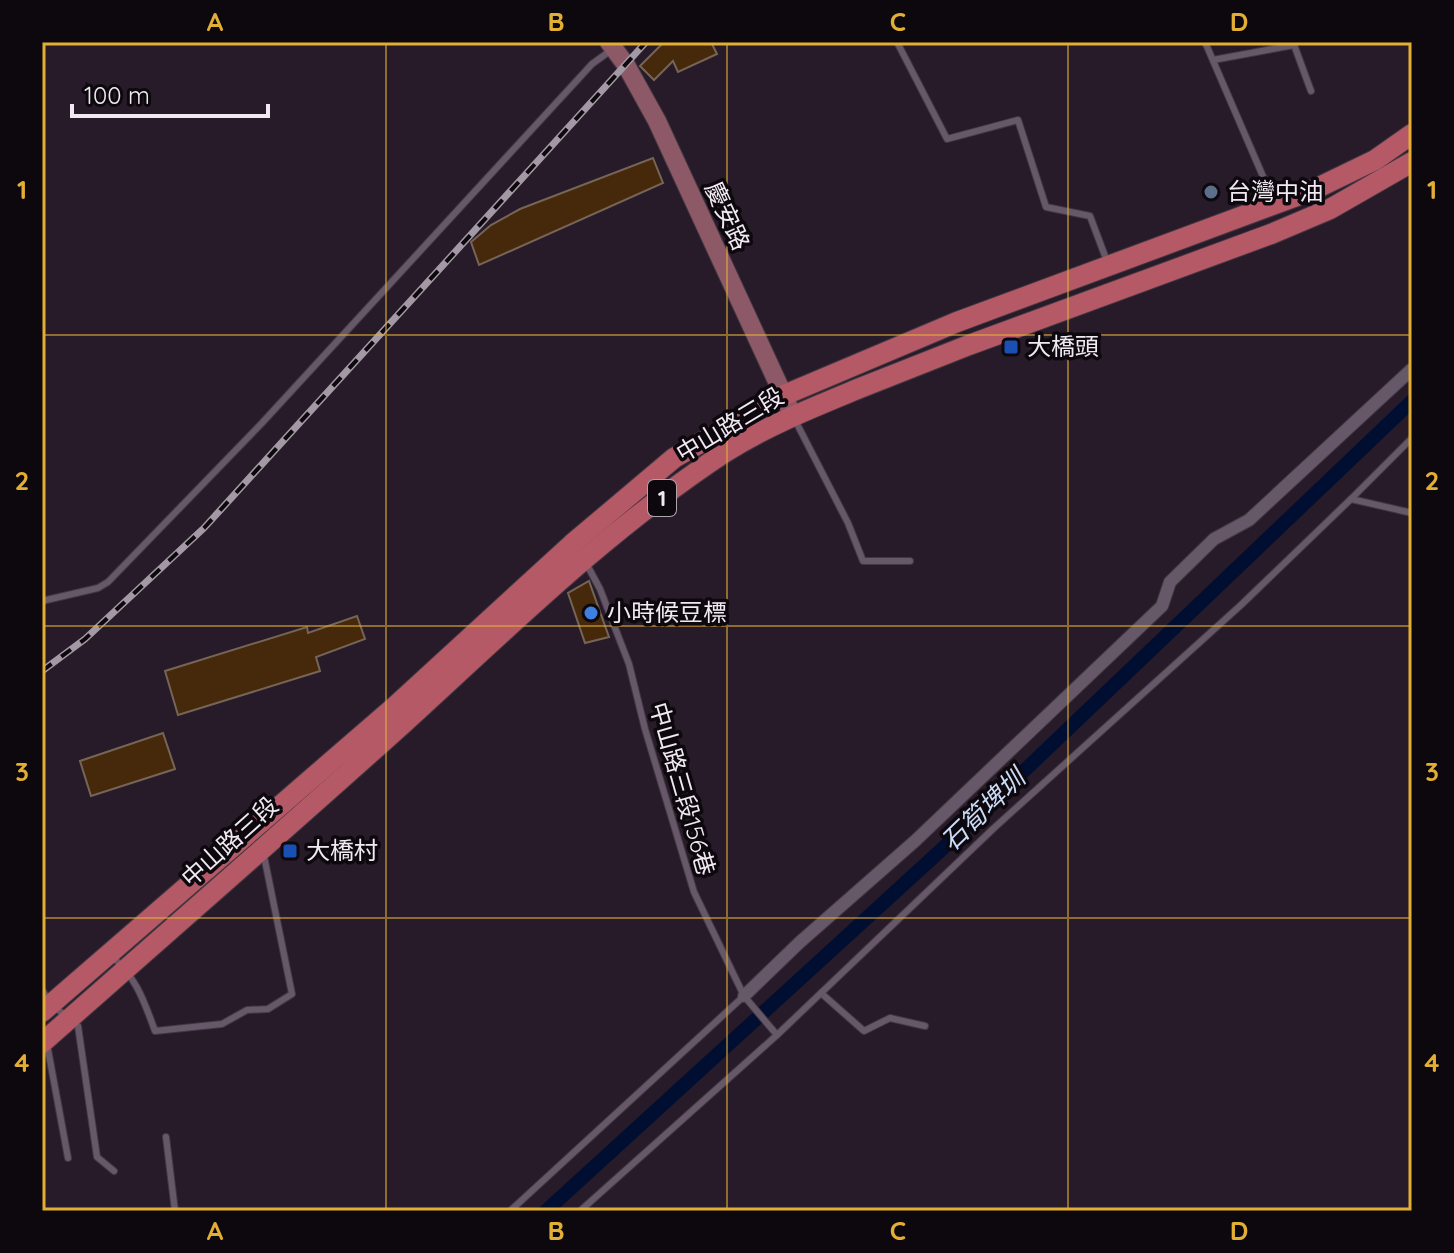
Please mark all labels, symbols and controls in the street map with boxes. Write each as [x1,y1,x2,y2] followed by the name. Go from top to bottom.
[207,5,224,38] text: A
[547,5,565,38] text: B
[890,5,906,38] text: C
[1230,5,1248,38] text: D
[72,68,268,118] scale bar
[84,80,150,110] text: 100 m
[17,173,27,206] text: 1
[1427,173,1437,206] text: 1
[1227,176,1323,206] place label: 台灣中油
[699,177,757,255] street label: 慶安路
[1202,183,1220,201] marker: 台灣中油
[1027,331,1099,361] place label: 大橋頭
[1002,338,1020,356] marker: 大橋頭
[670,380,789,468] street label: 中山路三段
[15,464,29,497] text: 2
[1425,464,1439,497] text: 2
[648,480,676,516] road number: 1
[607,597,727,627] place label: 小時候豆標
[582,604,600,622] marker: 小時候豆標
[644,699,722,879] street label: 中山路三段156巷
[15,755,29,788] text: 3
[1425,755,1439,788] text: 3
[934,759,1034,858] water label: 石筍埤圳
[175,790,284,893] street label: 中山路三段
[306,835,378,865] place label: 大橋村
[281,842,299,860] marker: 大橋村
[14,1046,30,1079] text: 4
[1424,1046,1440,1079] text: 4
[207,1214,224,1247] text: A
[547,1214,565,1247] text: B
[890,1214,906,1247] text: C
[1230,1214,1248,1247] text: D

